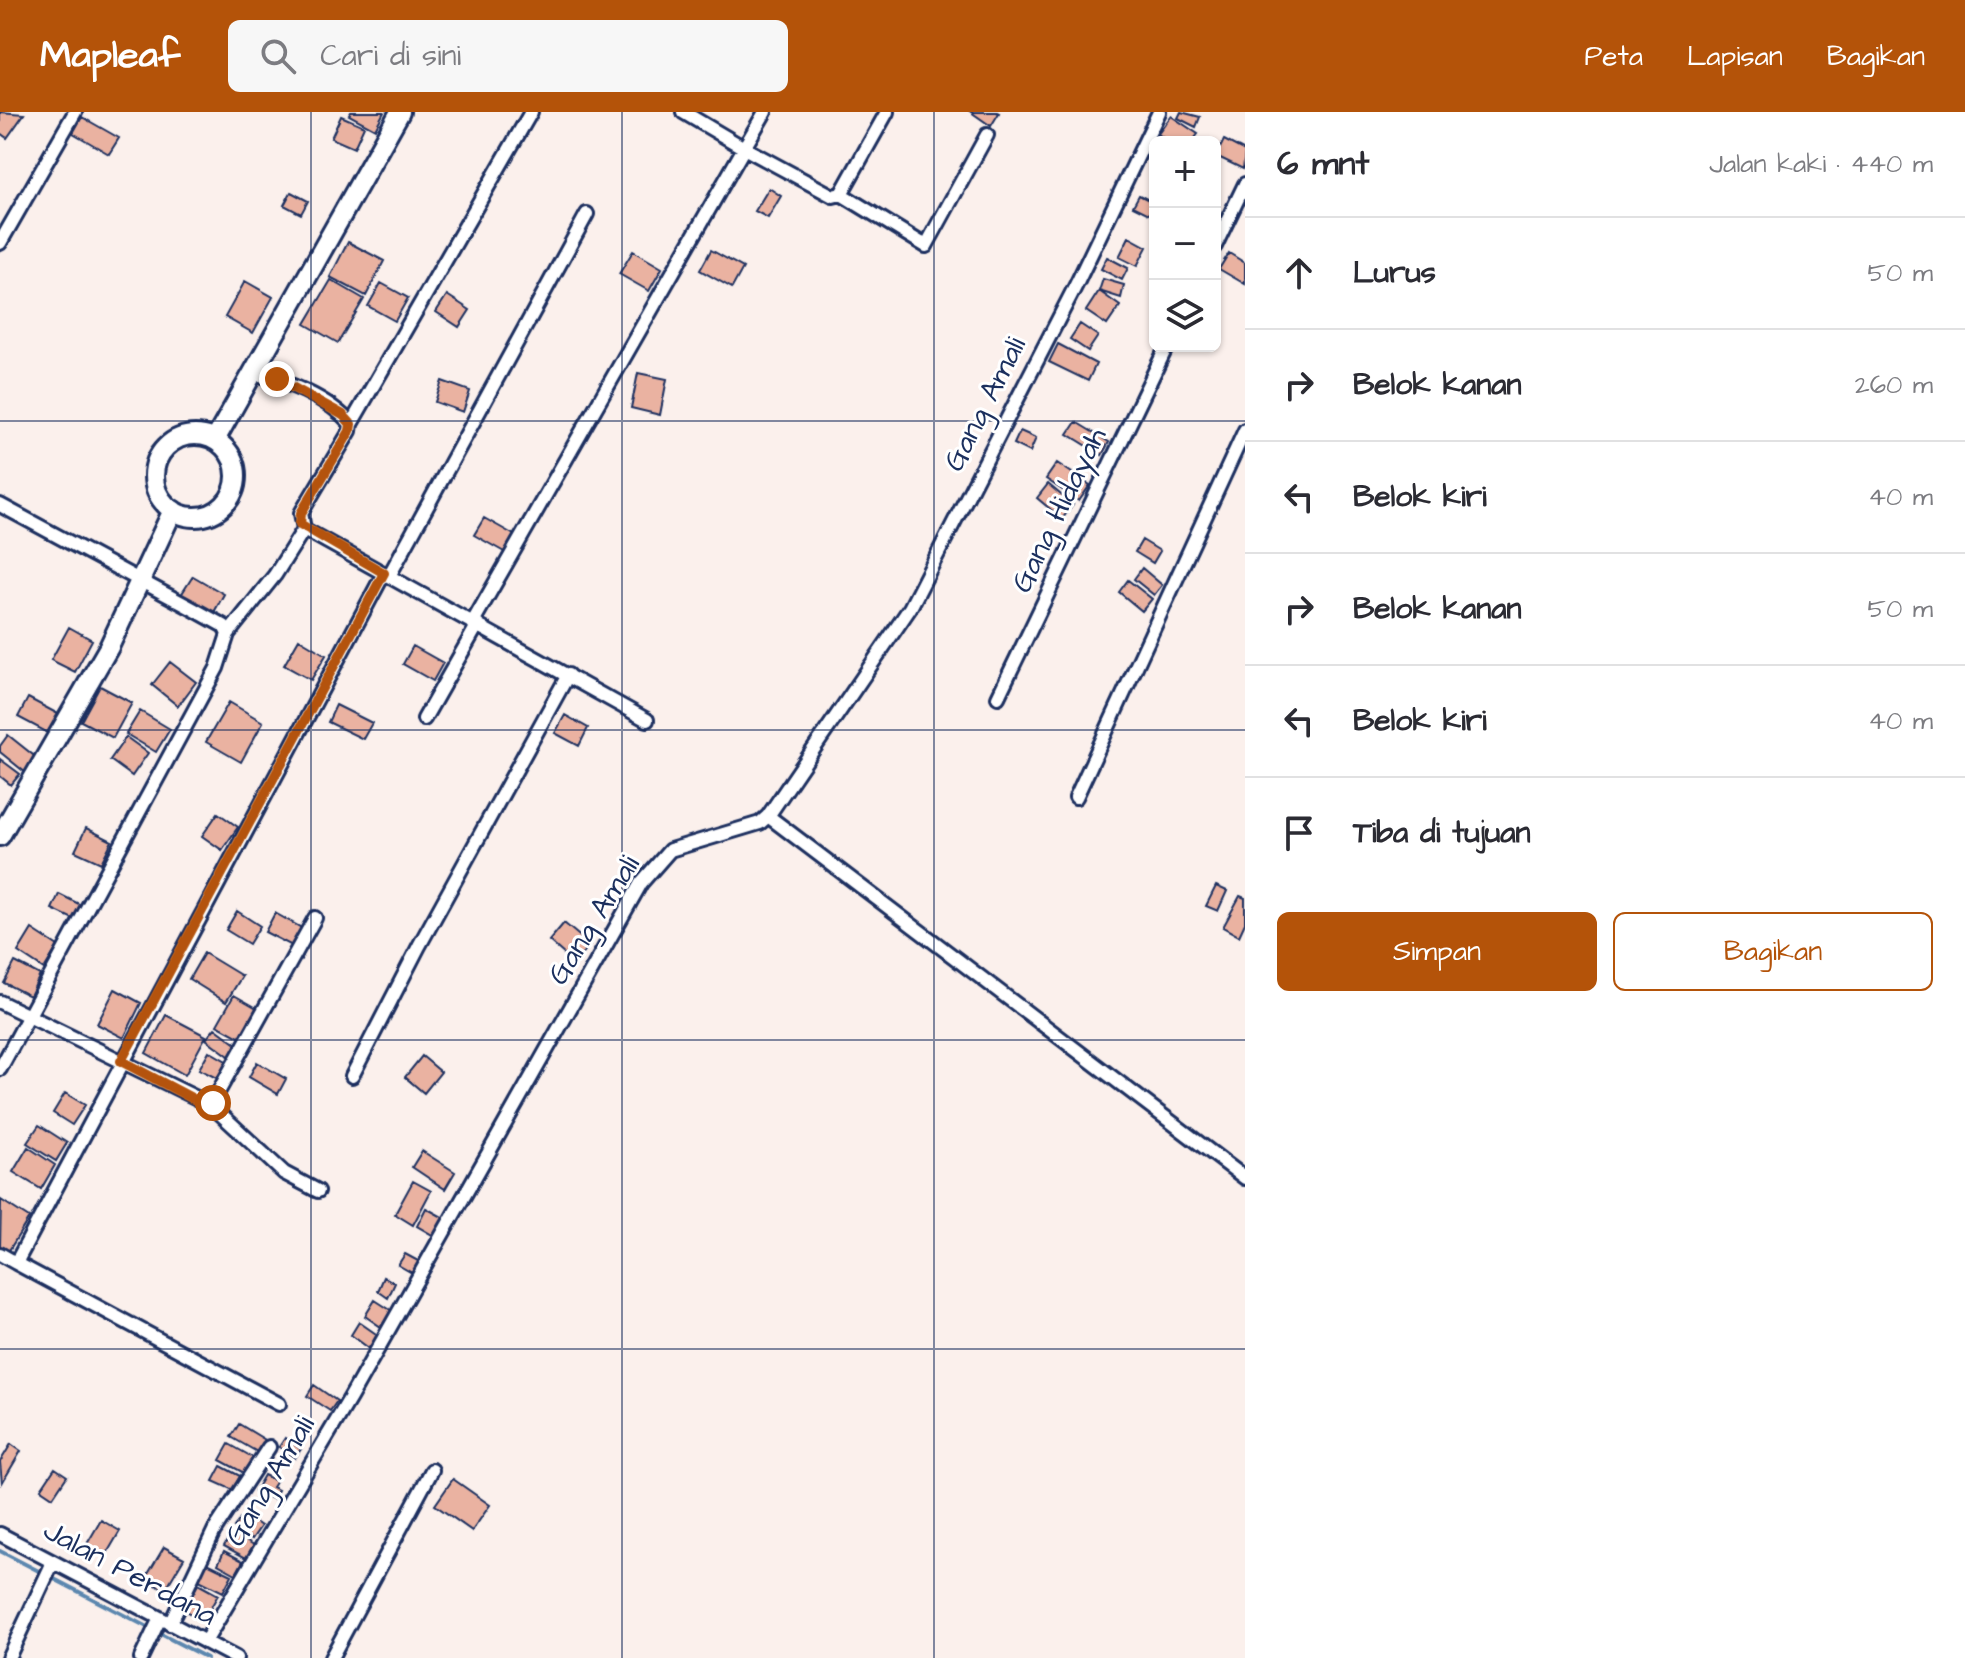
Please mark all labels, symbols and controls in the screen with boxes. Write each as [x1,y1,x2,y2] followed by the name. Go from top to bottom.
[228,20,788,92] search box
[40,30,180,82] text: Mapleaf
[256,34,300,78] icon: search
[320,35,461,77] text: Cari di sini
[1584,37,1643,76] text: Peta
[1687,37,1783,76] text: Lapisan
[1827,37,1925,76] text: Bagikan
[1149,136,1221,352] map controls
[1149,136,1221,208] button: +
[1277,140,1369,188] text: 6 mnt
[1709,146,1933,182] text: Jalan kaki · 440 m
[1149,208,1221,280] button: −
[1277,251,1321,295] icon: ahead
[1353,252,1436,294] text: Lurus
[1868,255,1933,291] text: 50 m
[1149,280,1221,352] button: layers
[933,329,1038,479] street label: Gang Amali
[259,361,295,397] route end
[1277,363,1321,407] icon: right
[1353,364,1522,406] text: Belok kanan
[1855,367,1933,403] text: 260 m
[1001,420,1118,600] street label: Gang Hidayah
[1277,475,1321,519] icon: left
[1353,476,1487,518] text: Belok kiri
[1868,479,1933,515] text: 40 m
[1277,587,1321,631] icon: right
[1353,588,1522,630] text: Belok kanan
[1868,591,1933,627] text: 50 m
[1277,699,1321,743] icon: left
[1353,700,1487,742] text: Belok kiri
[1868,703,1933,739] text: 40 m
[1277,811,1321,855] icon: arrive
[1353,812,1530,854] text: Tiba di tujuan
[538,847,651,993] street label: Gang Amali
[1277,912,1597,991] button: Simpan
[1613,912,1933,991] button: Bagikan
[195,1085,231,1121] route start
[215,1407,327,1555] street label: Gang Amali
[36,1510,224,1636] street label: Jalan Perdana

